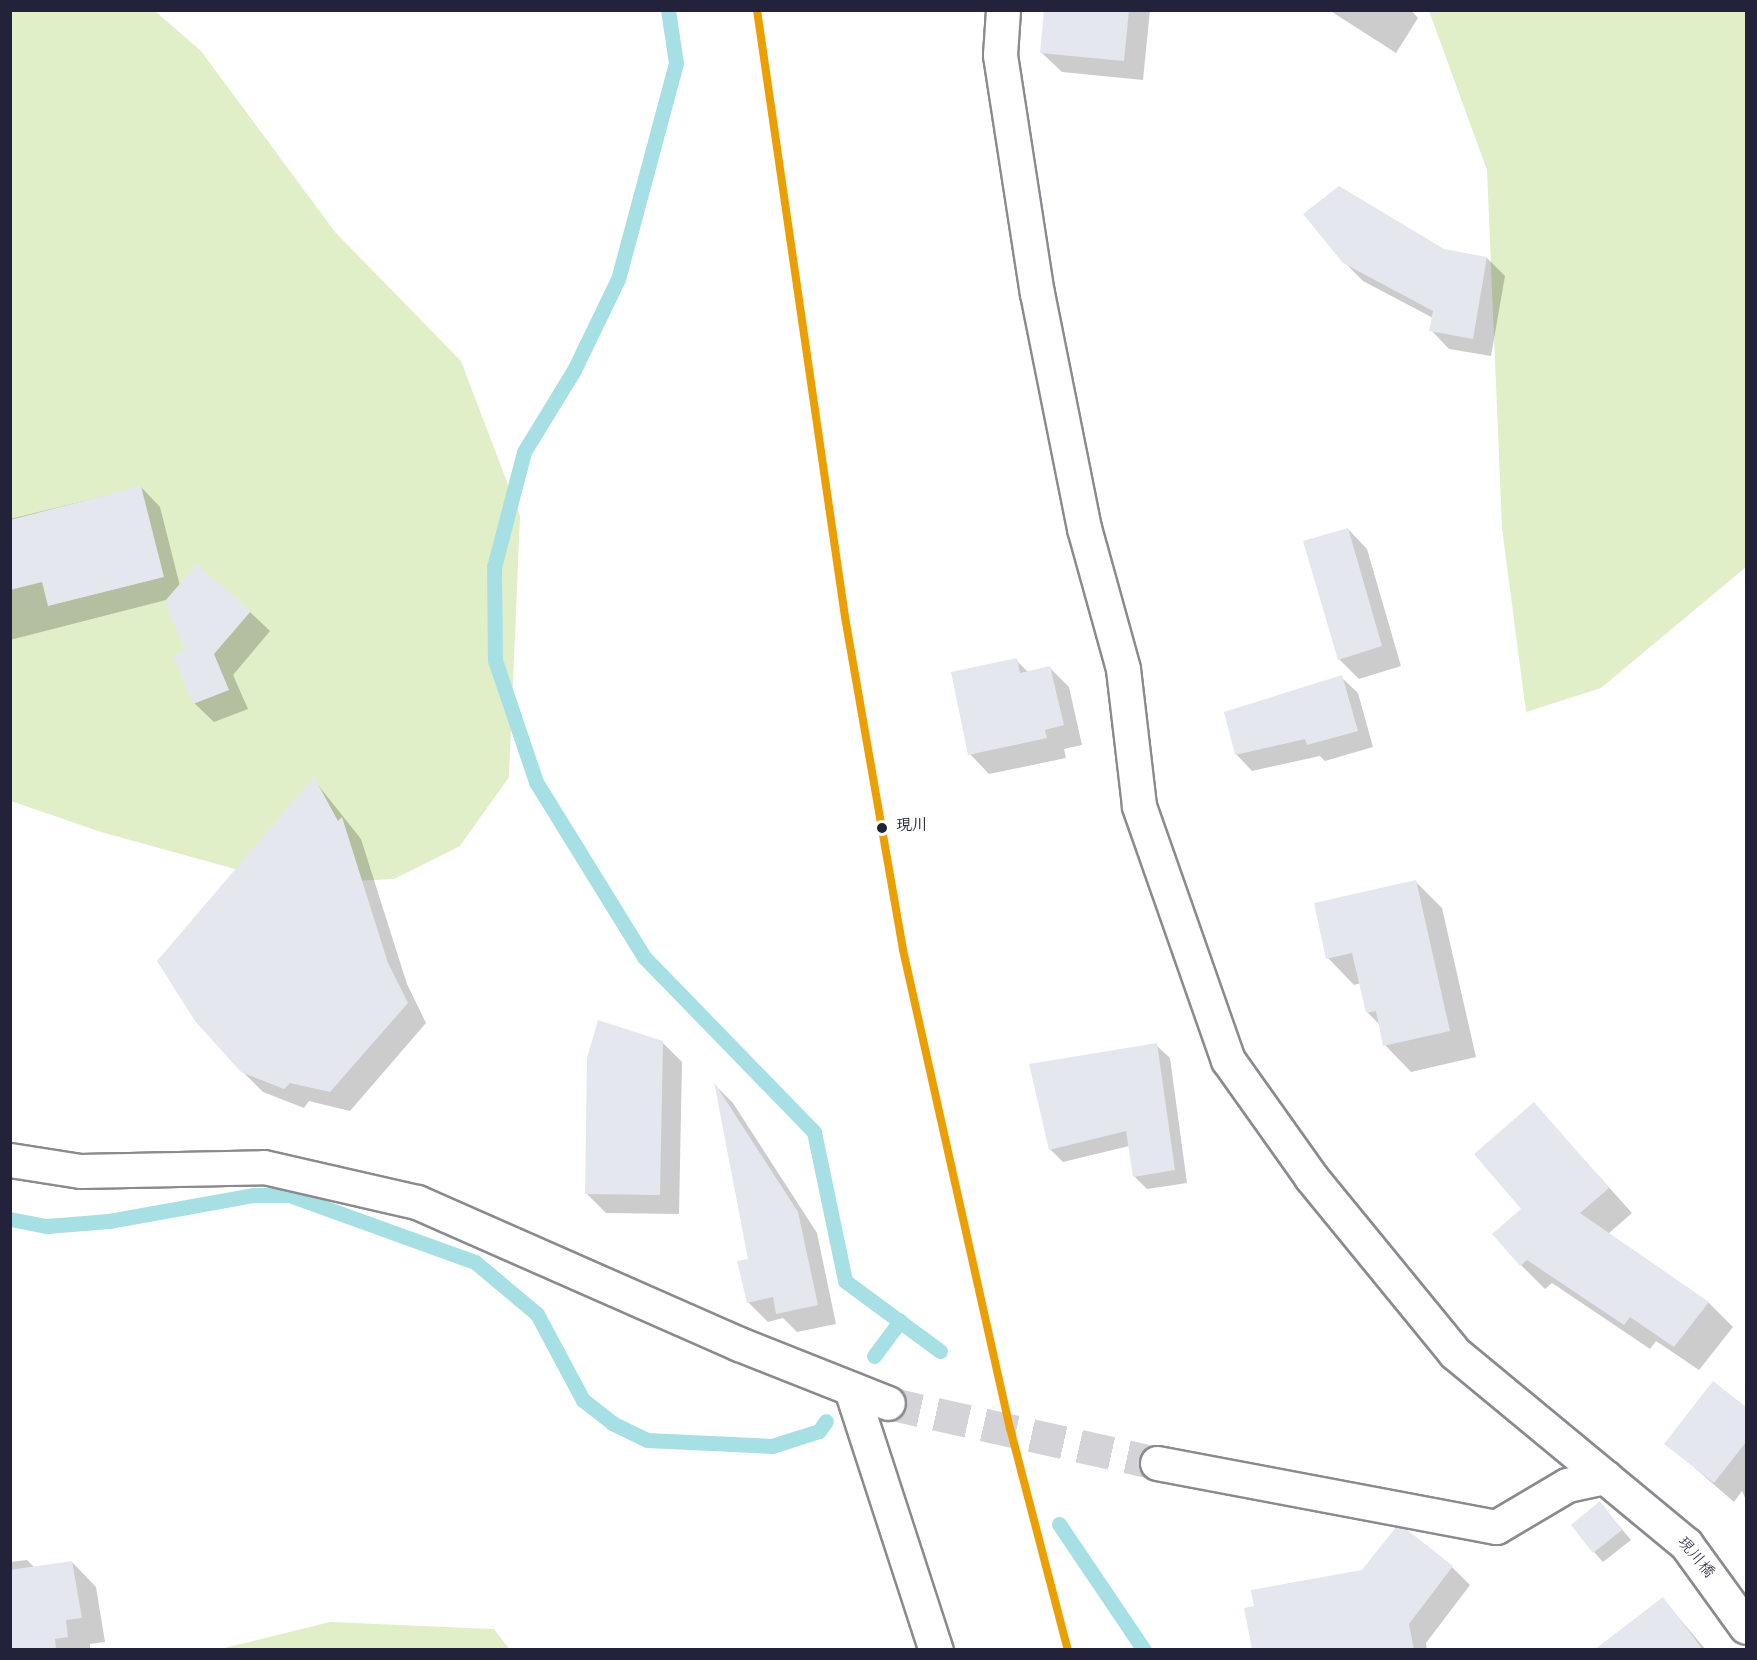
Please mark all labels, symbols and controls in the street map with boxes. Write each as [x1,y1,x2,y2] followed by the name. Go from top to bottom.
[896,818,928,838] place label: 現川
[873,819,891,837] marker: 現川
[1671,1534,1717,1584] street label: 現川橋

